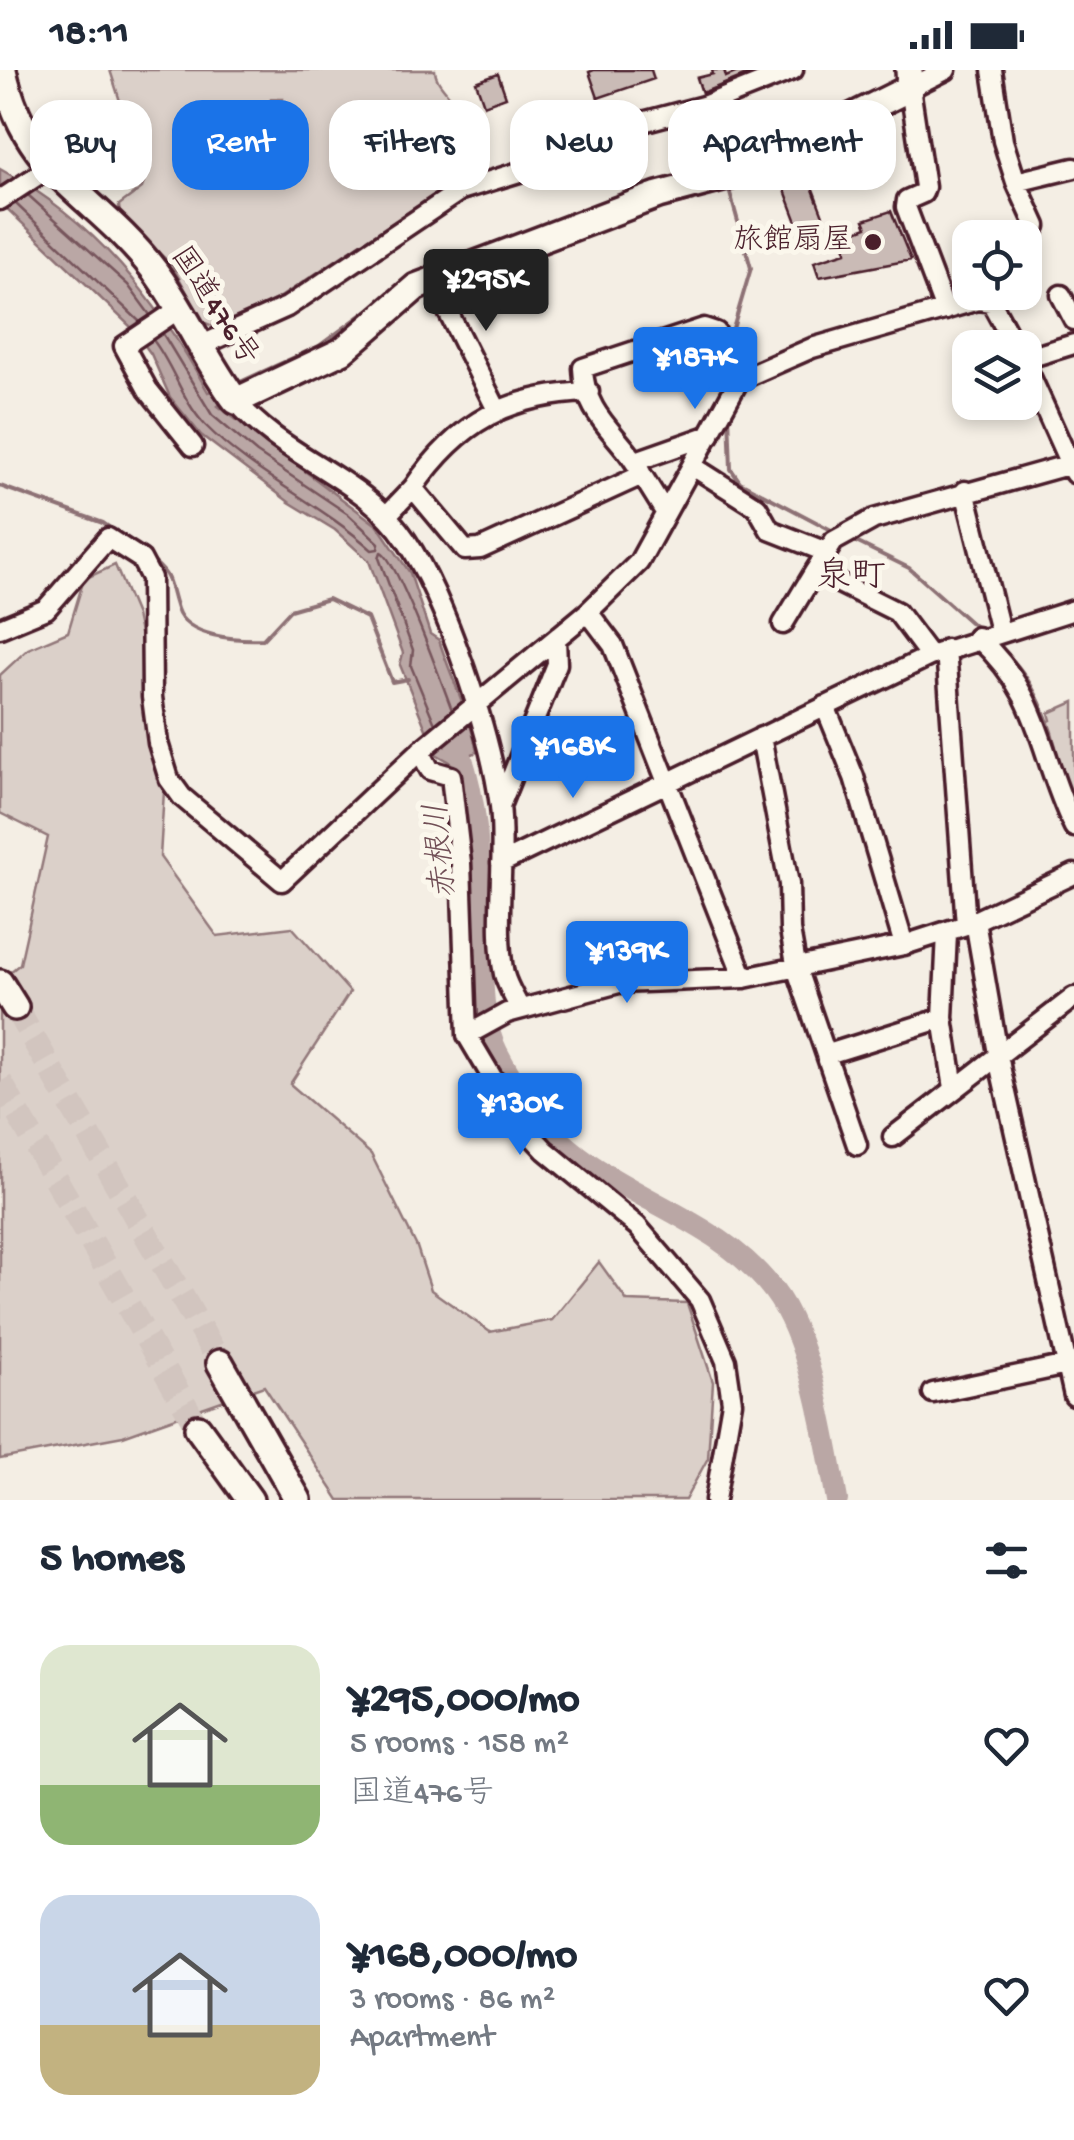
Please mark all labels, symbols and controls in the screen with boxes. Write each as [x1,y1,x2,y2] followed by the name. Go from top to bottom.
[50,13,129,57] text: 18:11
[30,100,152,190] chip: Buy
[172,100,309,190] chip: Rent
[329,100,490,190] chip: Filters
[510,100,648,190] chip: New
[668,100,896,190] chip: Apartment
[952,220,1042,420] map controls
[952,220,1042,310] button: locate
[733,224,853,260] place label: 旅館扇屋
[862,231,884,253] marker: 旅館扇屋
[162,240,265,373] street label: 国道476号
[416,249,556,334] pin: ¥295K
[445,262,527,300] text: ¥295K
[625,327,765,412] pin: ¥187K
[952,330,1042,420] button: layers
[655,340,735,378] text: ¥187K
[816,556,886,599] district label: 泉町
[503,716,643,801] pin: ¥168K
[533,729,613,767] text: ¥168K
[419,802,466,901] water label: 赤根川
[557,921,697,1006] pin: ¥139K
[588,934,666,972] text: ¥139K
[450,1073,590,1158] pin: ¥130K
[480,1086,560,1124] text: ¥130K
[979,1533,1034,1588] icon: filters
[40,1536,183,1585] text: 5 homes
[350,1677,580,1726] text: ¥295,000/mo
[120,1685,240,1805] icon: home
[979,1718,1034,1773] icon: heart
[350,1726,569,1764] text: 5 rooms · 158 m²
[350,1776,494,1814] text: 国道476号
[350,1933,577,1982] text: ¥168,000/mo
[120,1935,240,2055] icon: home
[979,1968,1034,2023] icon: heart
[350,1982,555,2020] text: 3 rooms · 86 m²
[350,2020,494,2058] text: Apartment

